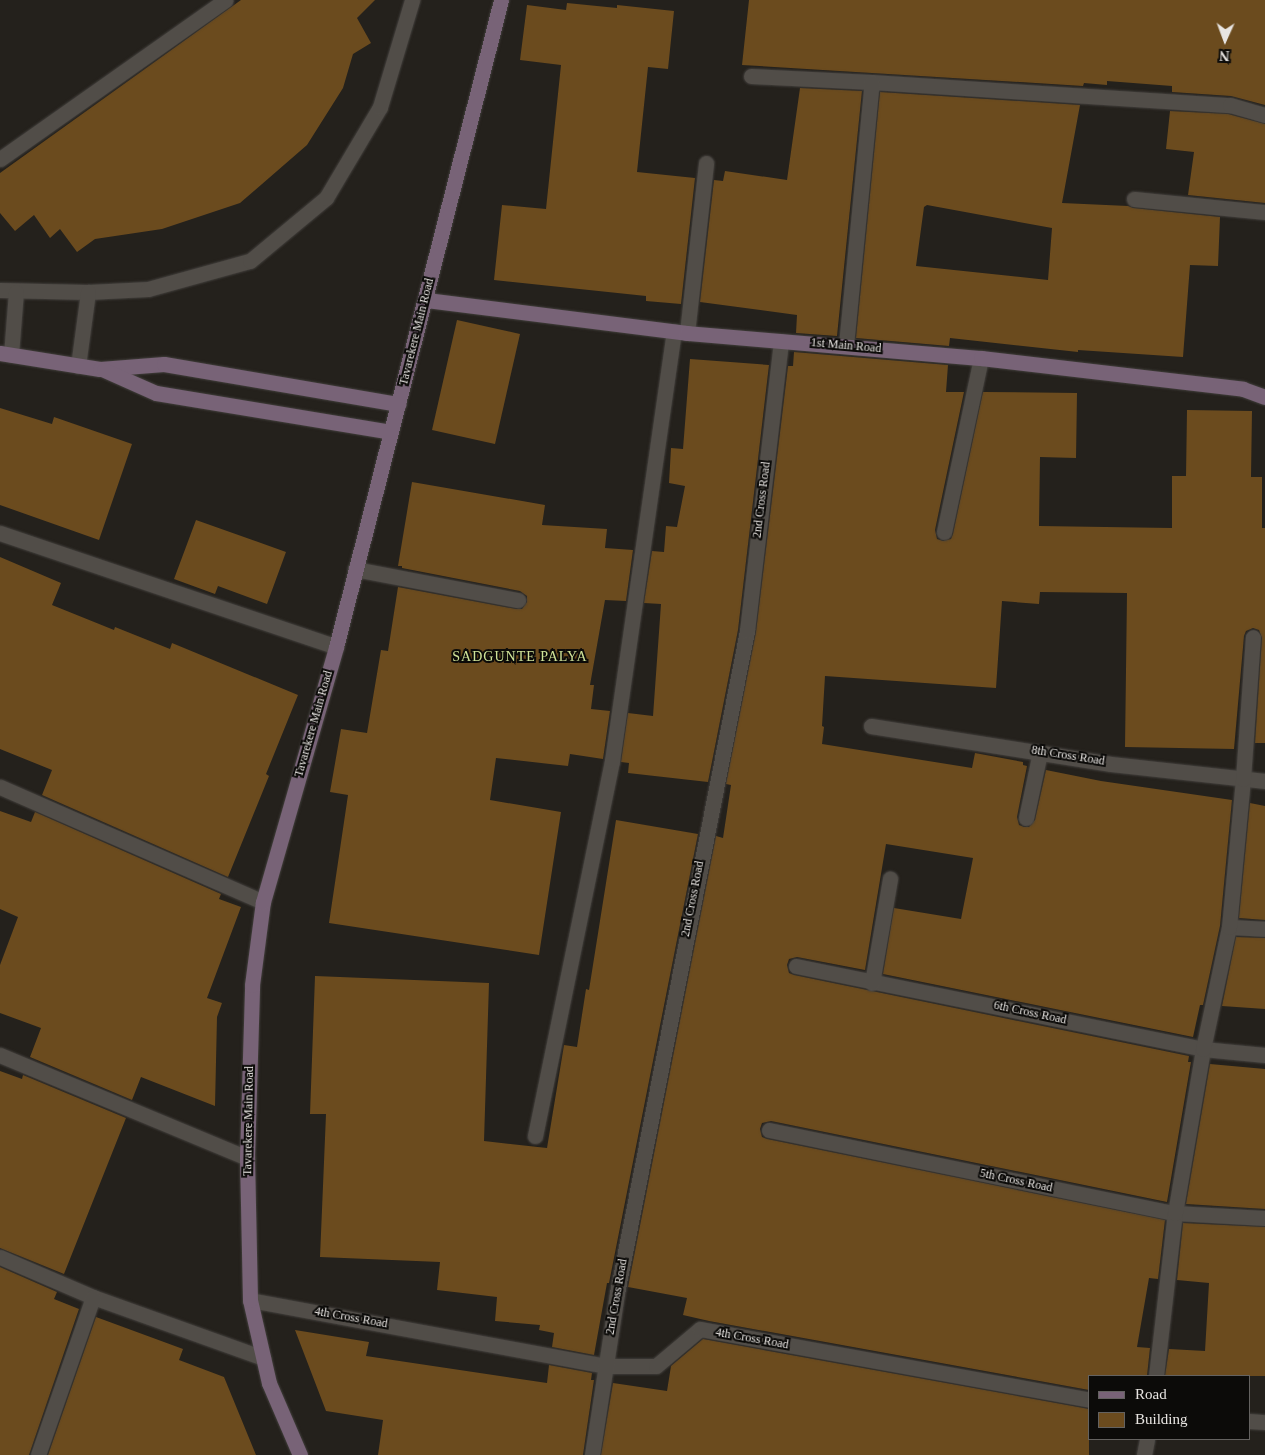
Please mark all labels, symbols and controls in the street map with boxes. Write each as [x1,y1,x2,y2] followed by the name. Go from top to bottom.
[1200,15,1250,65] north arrow
[1219,48,1230,63] text: N
[397,277,437,387] street label: Tavarekere Main Road
[810,336,882,356] street label: 1st Main Road
[750,461,774,539] street label: 2nd Cross Road
[451,649,589,665] district label: SADGUNTE PALYA
[292,669,336,779] street label: Tavarekere Main Road
[1030,743,1106,769] street label: 8th Cross Road
[679,860,707,938] street label: 2nd Cross Road
[992,998,1068,1028] street label: 6th Cross Road
[241,1066,257,1176] street label: Tavarekere Main Road
[978,1166,1054,1196] street label: 5th Cross Road
[603,1258,631,1336] street label: 2nd Cross Road
[313,1304,389,1332] street label: 4th Cross Road
[714,1325,790,1353] street label: 4th Cross Road
[1088,1375,1250,1440] legend
[1135,1386,1167,1402] text: Road
[1135,1411,1188,1427] text: Building

